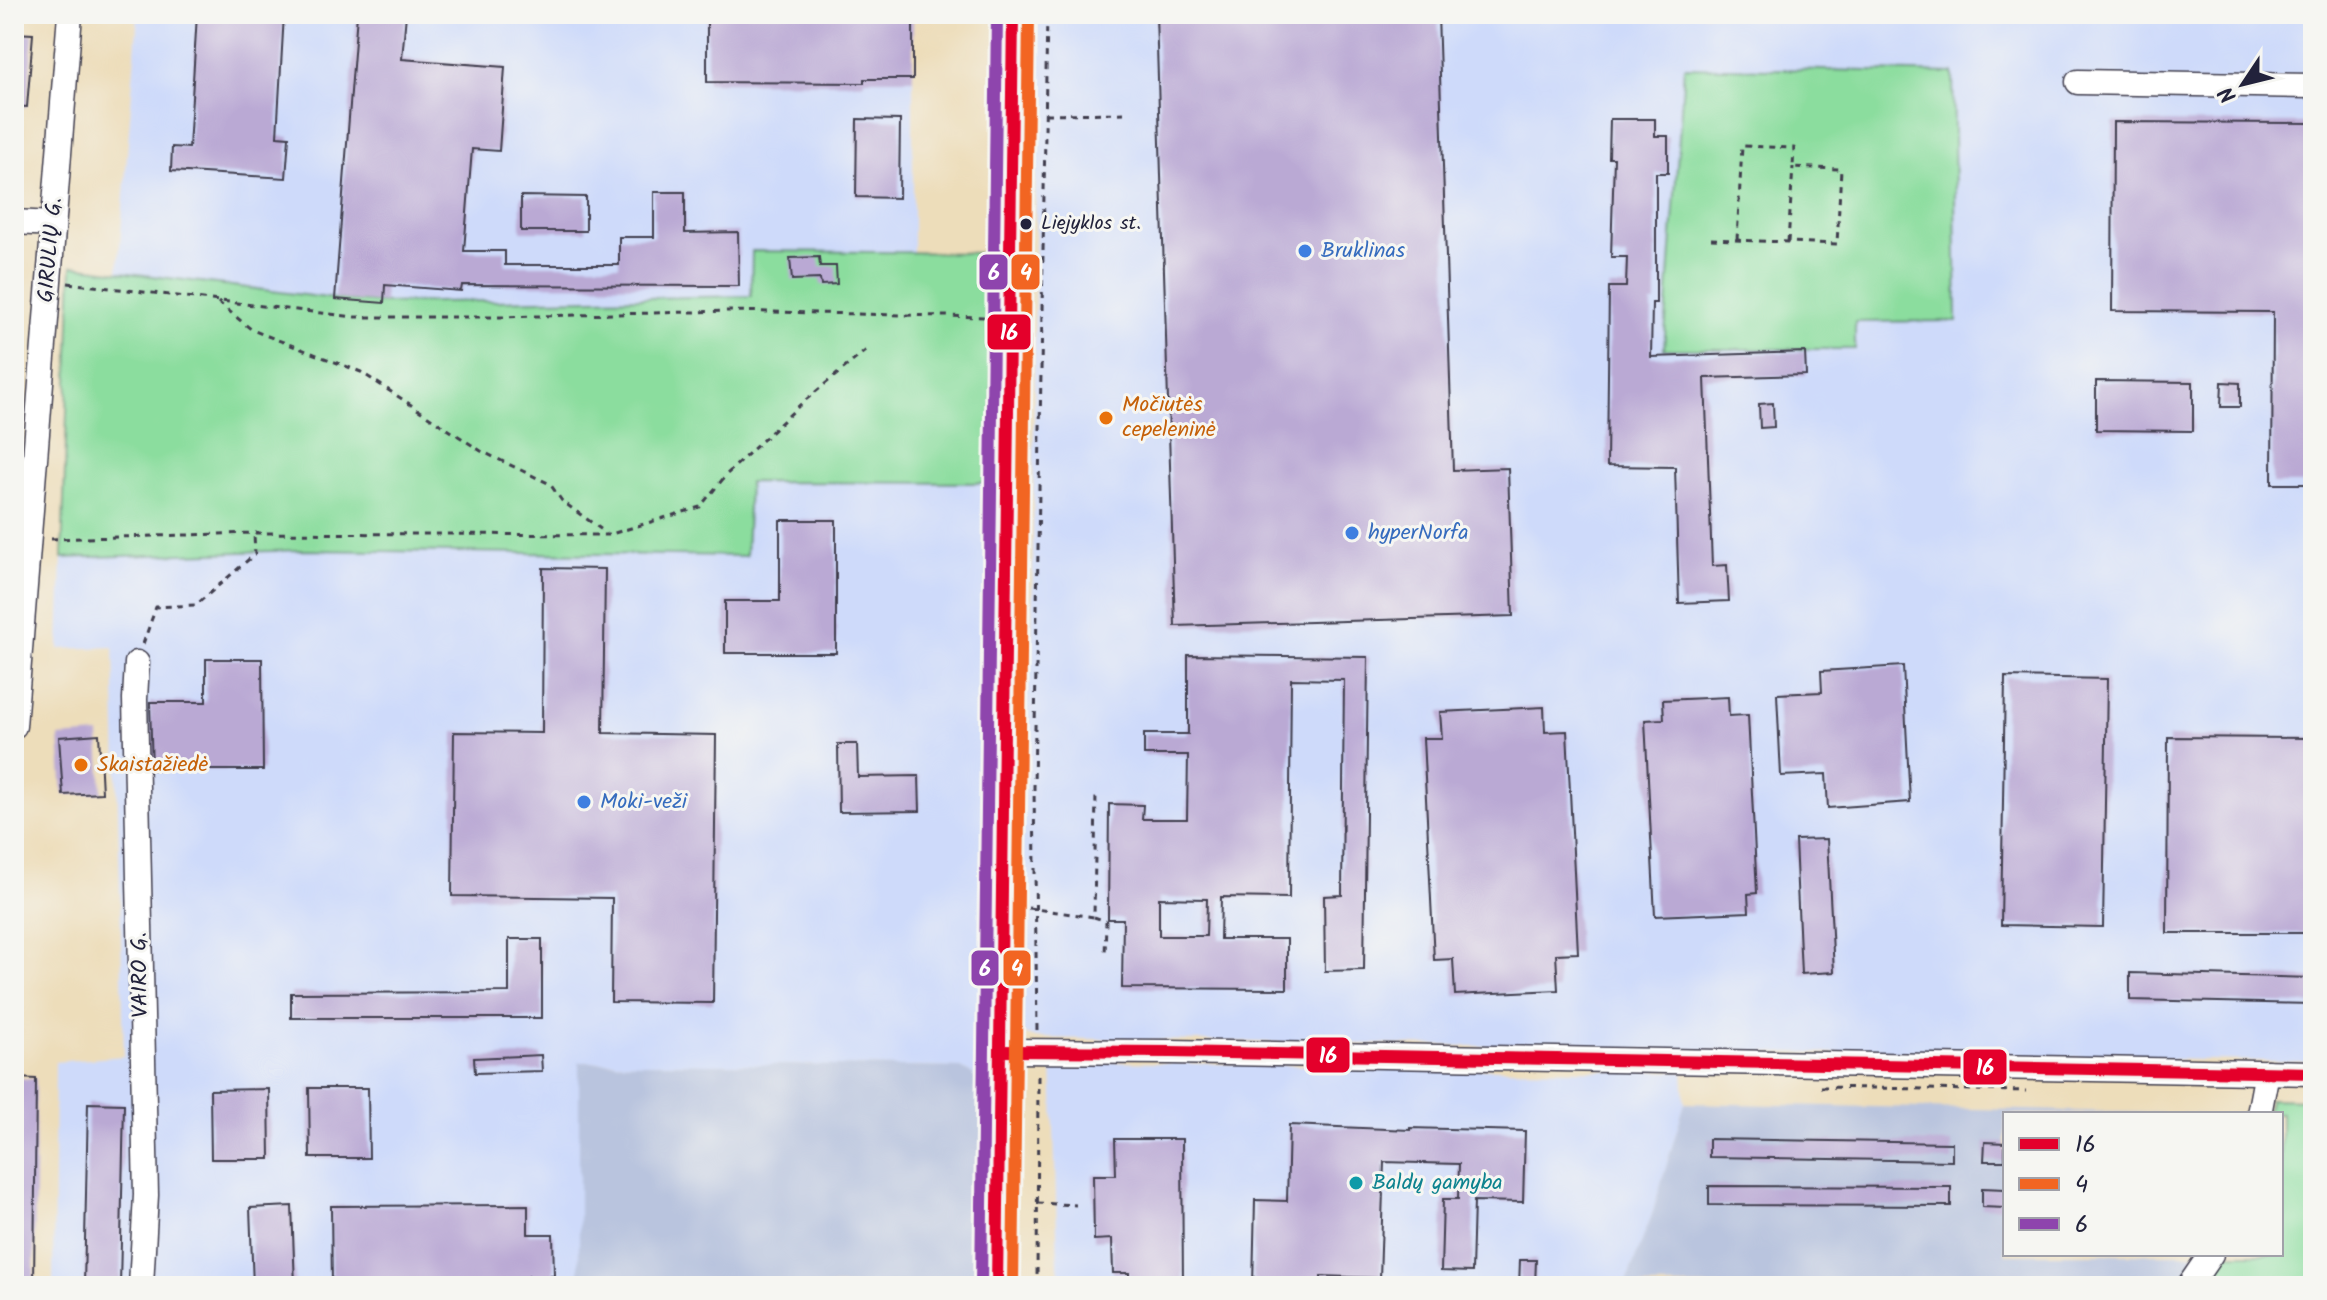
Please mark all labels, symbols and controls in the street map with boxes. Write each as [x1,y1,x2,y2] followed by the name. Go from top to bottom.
[2203,44,2283,124] north arrow
[2210,78,2247,110] text: N
[29,196,73,304] street label: GIRULIŲ G.
[1041,208,1141,240] place label: Liejyklos st.
[1018,216,1034,232] marker: Liejyklos st.
[1321,234,1406,269] place label: Bruklinas
[1296,242,1314,260] marker: Bruklinas
[978,253,1009,291] line badge: 6
[1010,253,1041,291] line badge: 4
[988,257,1000,292] text: 6
[1020,257,1032,292] text: 4
[986,313,1032,351] line badge: 16
[1000,317,1018,352] text: 16
[1122,388,1216,448] place label: Močiutės cepeleninė
[1097,409,1115,427] marker: Močiutės cepeleninė
[1368,516,1469,551] place label: hyperNorfa
[1343,524,1361,542] marker: hyperNorfa
[97,748,208,783] place label: Skaistažiedė
[72,756,90,774] marker: Skaistažiedė
[600,785,688,820] place label: Moki-veži
[575,793,593,811] marker: Moki-veži
[123,932,159,1018] street label: VAIRO G.
[970,949,1000,987] line badge: 6
[1002,949,1032,987] line badge: 4
[979,953,991,988] text: 6
[1011,953,1023,988] text: 4
[1305,1036,1351,1074] line badge: 16
[1319,1040,1337,1075] text: 16
[1962,1048,2008,1086] line badge: 16
[1976,1052,1994,1087] text: 16
[2003,1112,2283,1256] legend
[2075,1126,2096,1165] text: 16
[1372,1166,1503,1201] place label: Baldų gamyba
[2075,1166,2088,1205] text: 4
[1347,1174,1365,1192] marker: Baldų gamyba
[2075,1206,2088,1245] text: 6

